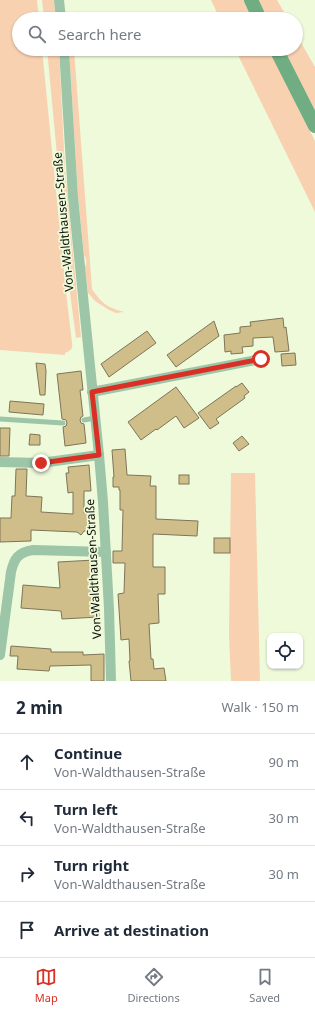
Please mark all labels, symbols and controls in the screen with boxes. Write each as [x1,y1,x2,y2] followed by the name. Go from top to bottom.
[12,12,303,56] search box
[26,23,48,45] icon: search
[58,24,141,44] text: Search here
[48,151,78,292] street label: Von-Waldthausen-Straße
[252,350,270,368] route start
[32,454,50,472] route end
[81,498,105,639] street label: Von-Waldthausen-Straße
[267,633,303,669] map controls
[267,633,303,669] button: locate
[16,696,63,719] text: 2 min
[221,698,299,716] text: Walk · 150 m
[54,743,122,763] text: Continue
[16,751,38,773] icon: ahead
[269,753,299,771] text: 90 m
[54,763,206,781] text: Von-Waldthausen-Straße
[54,799,118,819] text: Turn left
[16,807,38,829] icon: left
[269,809,299,827] text: 30 m
[54,819,206,837] text: Von-Waldthausen-Straße
[54,855,129,875] text: Turn right
[16,863,38,885] icon: right
[269,865,299,883] text: 30 m
[54,875,206,893] text: Von-Waldthausen-Straße
[16,919,38,941] icon: arrive
[54,920,209,940] text: Arrive at destination
[35,966,58,1005] tab: Map
[127,966,180,1005] tab: Directions
[249,966,280,1005] tab: Saved

